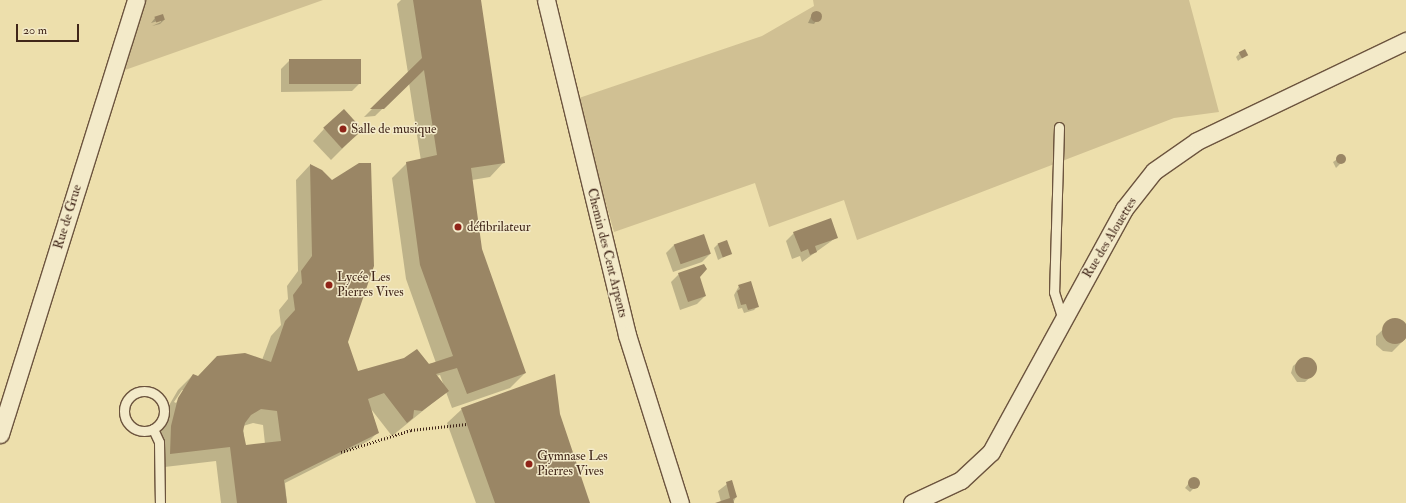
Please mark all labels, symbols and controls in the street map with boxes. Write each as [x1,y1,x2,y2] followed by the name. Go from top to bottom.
[18,16,81,42] scale bar
[23,23,47,38] text: 20 m
[351,121,436,137] place label: Salle de musique
[338,124,348,134] marker: Salle de musique
[51,183,85,251] street label: Rue de Grue
[583,187,631,319] street label: Chemin des Cent Arpents
[1080,195,1140,281] street label: Rue des Alouettes
[467,219,531,235] place label: défibrilateur
[452,221,464,233] marker: défibrilateur
[337,270,404,301] place label: Lycée Les Pierres Vives
[324,280,334,290] marker: Lycée Les Pierres Vives
[537,449,608,480] place label: Gymnase Les Pierres Vives
[524,459,534,469] marker: Gymnase Les Pierres Vives

